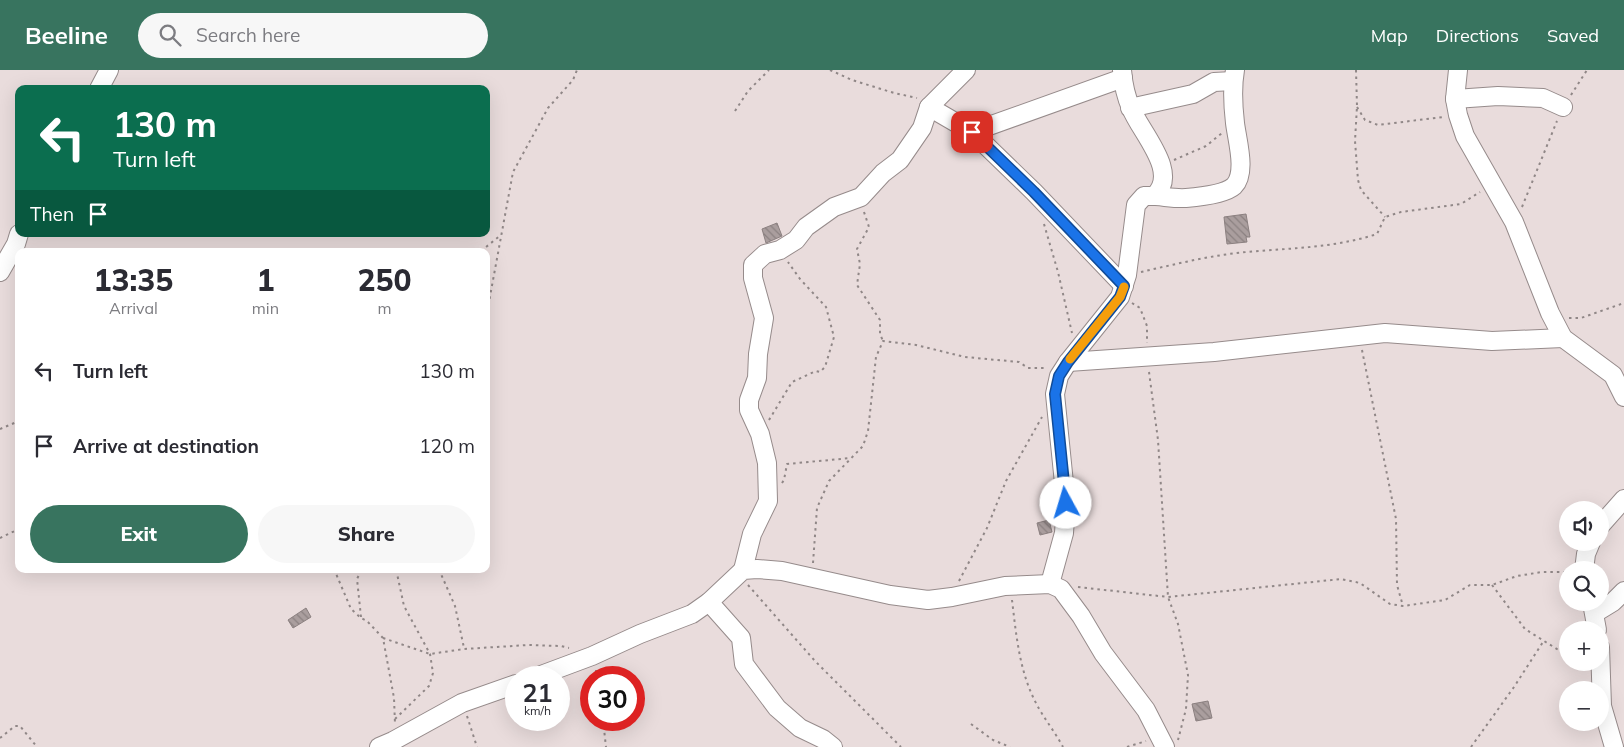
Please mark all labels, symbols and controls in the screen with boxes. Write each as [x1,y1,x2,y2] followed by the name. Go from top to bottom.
[138,13,488,58] search box
[25,20,108,50] text: Beeline
[156,21,184,49] icon: search
[196,23,300,47] text: Search here
[1371,24,1408,47] text: Map
[1436,24,1519,47] text: Directions
[1547,24,1599,47] text: Saved
[113,102,217,146] text: 130 m
[30,105,95,170] icon: left
[951,111,993,153] pin
[958,118,986,146] icon: arrive
[113,145,196,173] text: Turn left
[84,200,112,228] icon: arrive
[30,202,74,226] text: Then
[93,261,173,299] text: 13:35
[256,261,274,299] text: 1
[358,261,412,299] text: 250
[109,298,158,318] text: Arrival
[252,298,279,318] text: min
[377,298,392,318] text: m
[30,357,58,385] icon: left
[73,359,148,383] text: Turn left
[419,359,475,383] text: 130 m
[30,432,58,460] icon: arrive
[73,434,259,458] text: Arrive at destination
[419,434,475,458] text: 120 m
[1039,476,1091,528] position arrow
[1559,501,1609,731] map controls
[1559,501,1609,551] button: sound
[30,505,248,563] button: Exit
[258,505,475,563] button: Share
[1559,561,1609,611] button: search
[1559,621,1609,671] button: +
[580,666,645,731] speed limit sign: 30
[522,677,553,708] text: 21
[1559,681,1609,731] button: −
[524,703,551,718] text: km/h

